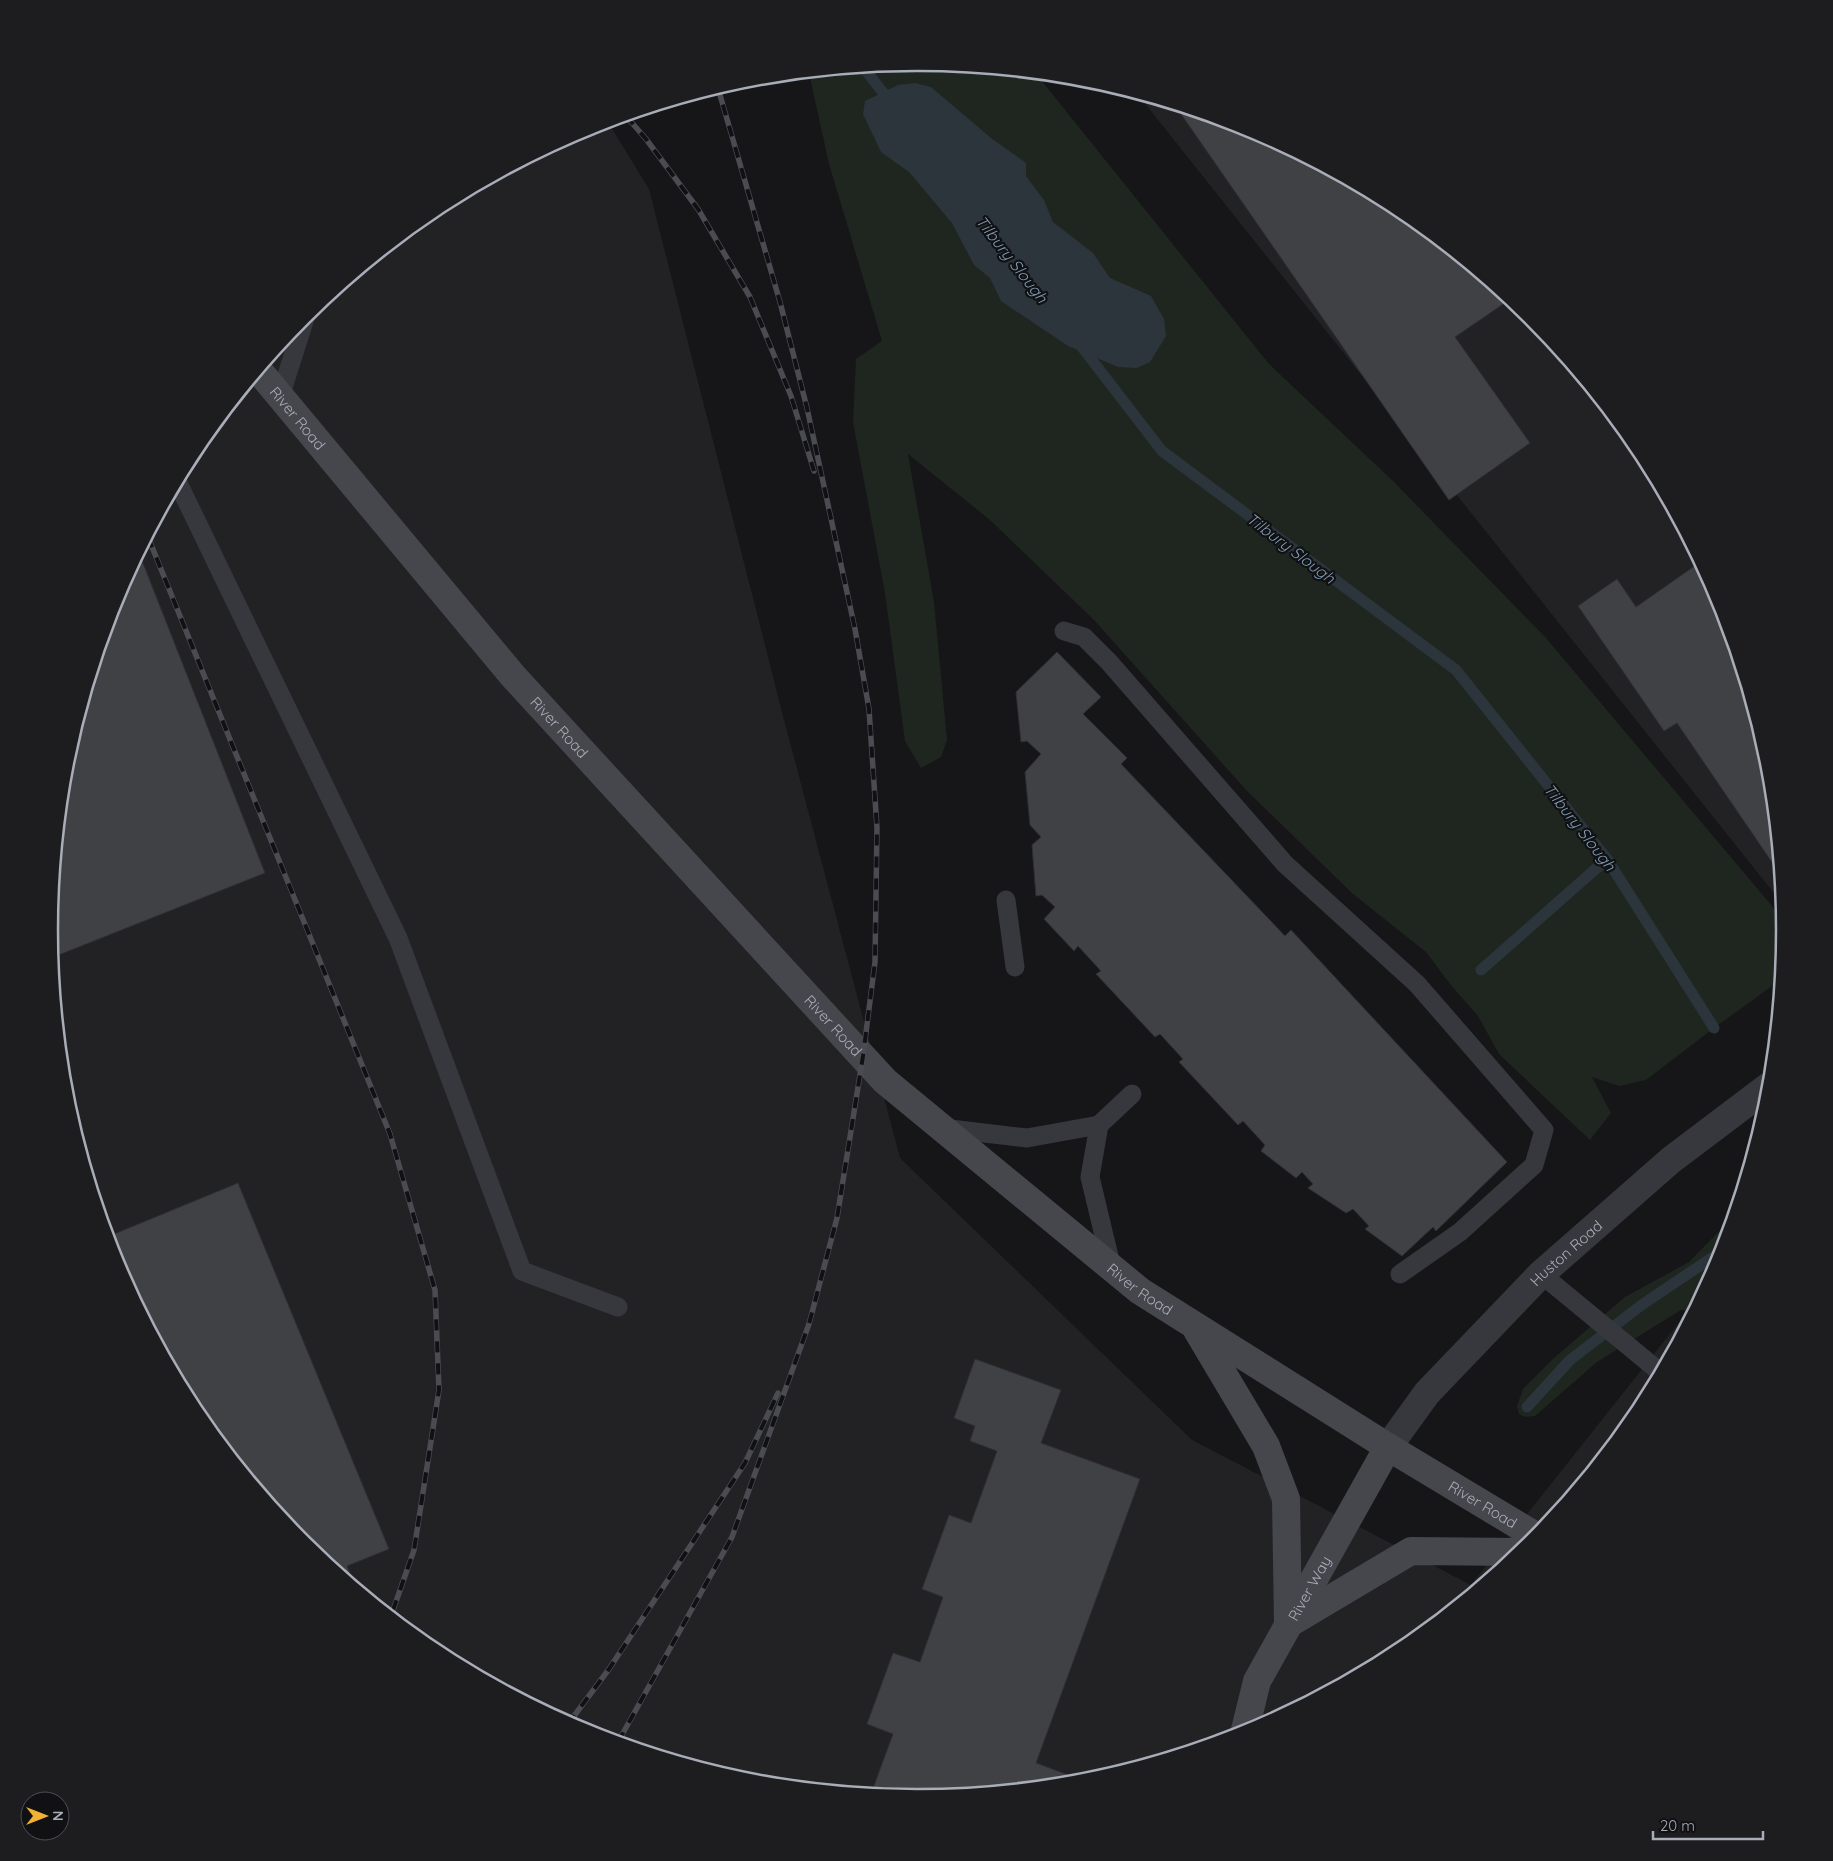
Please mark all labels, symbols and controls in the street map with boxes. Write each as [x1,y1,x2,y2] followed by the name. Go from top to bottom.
[972,211,1053,307] water label: Tilbury Slough
[266,382,330,453] street label: River Road
[1243,508,1340,588] water label: Tilbury Slough
[527,692,593,762] street label: River Road
[1540,779,1621,875] water label: Tilbury Slough
[801,990,867,1060] street label: River Road
[1525,1216,1606,1290] street label: Huston Road
[1103,1259,1177,1319] street label: River Road
[1445,1476,1521,1532] street label: River Road
[1283,1552,1335,1624] street label: River Way
[20,1791,70,1841] north arrow
[1653,1808,1763,1840] scale bar
[49,1811,67,1821] text: N
[1660,1816,1695,1835] text: 20 m

